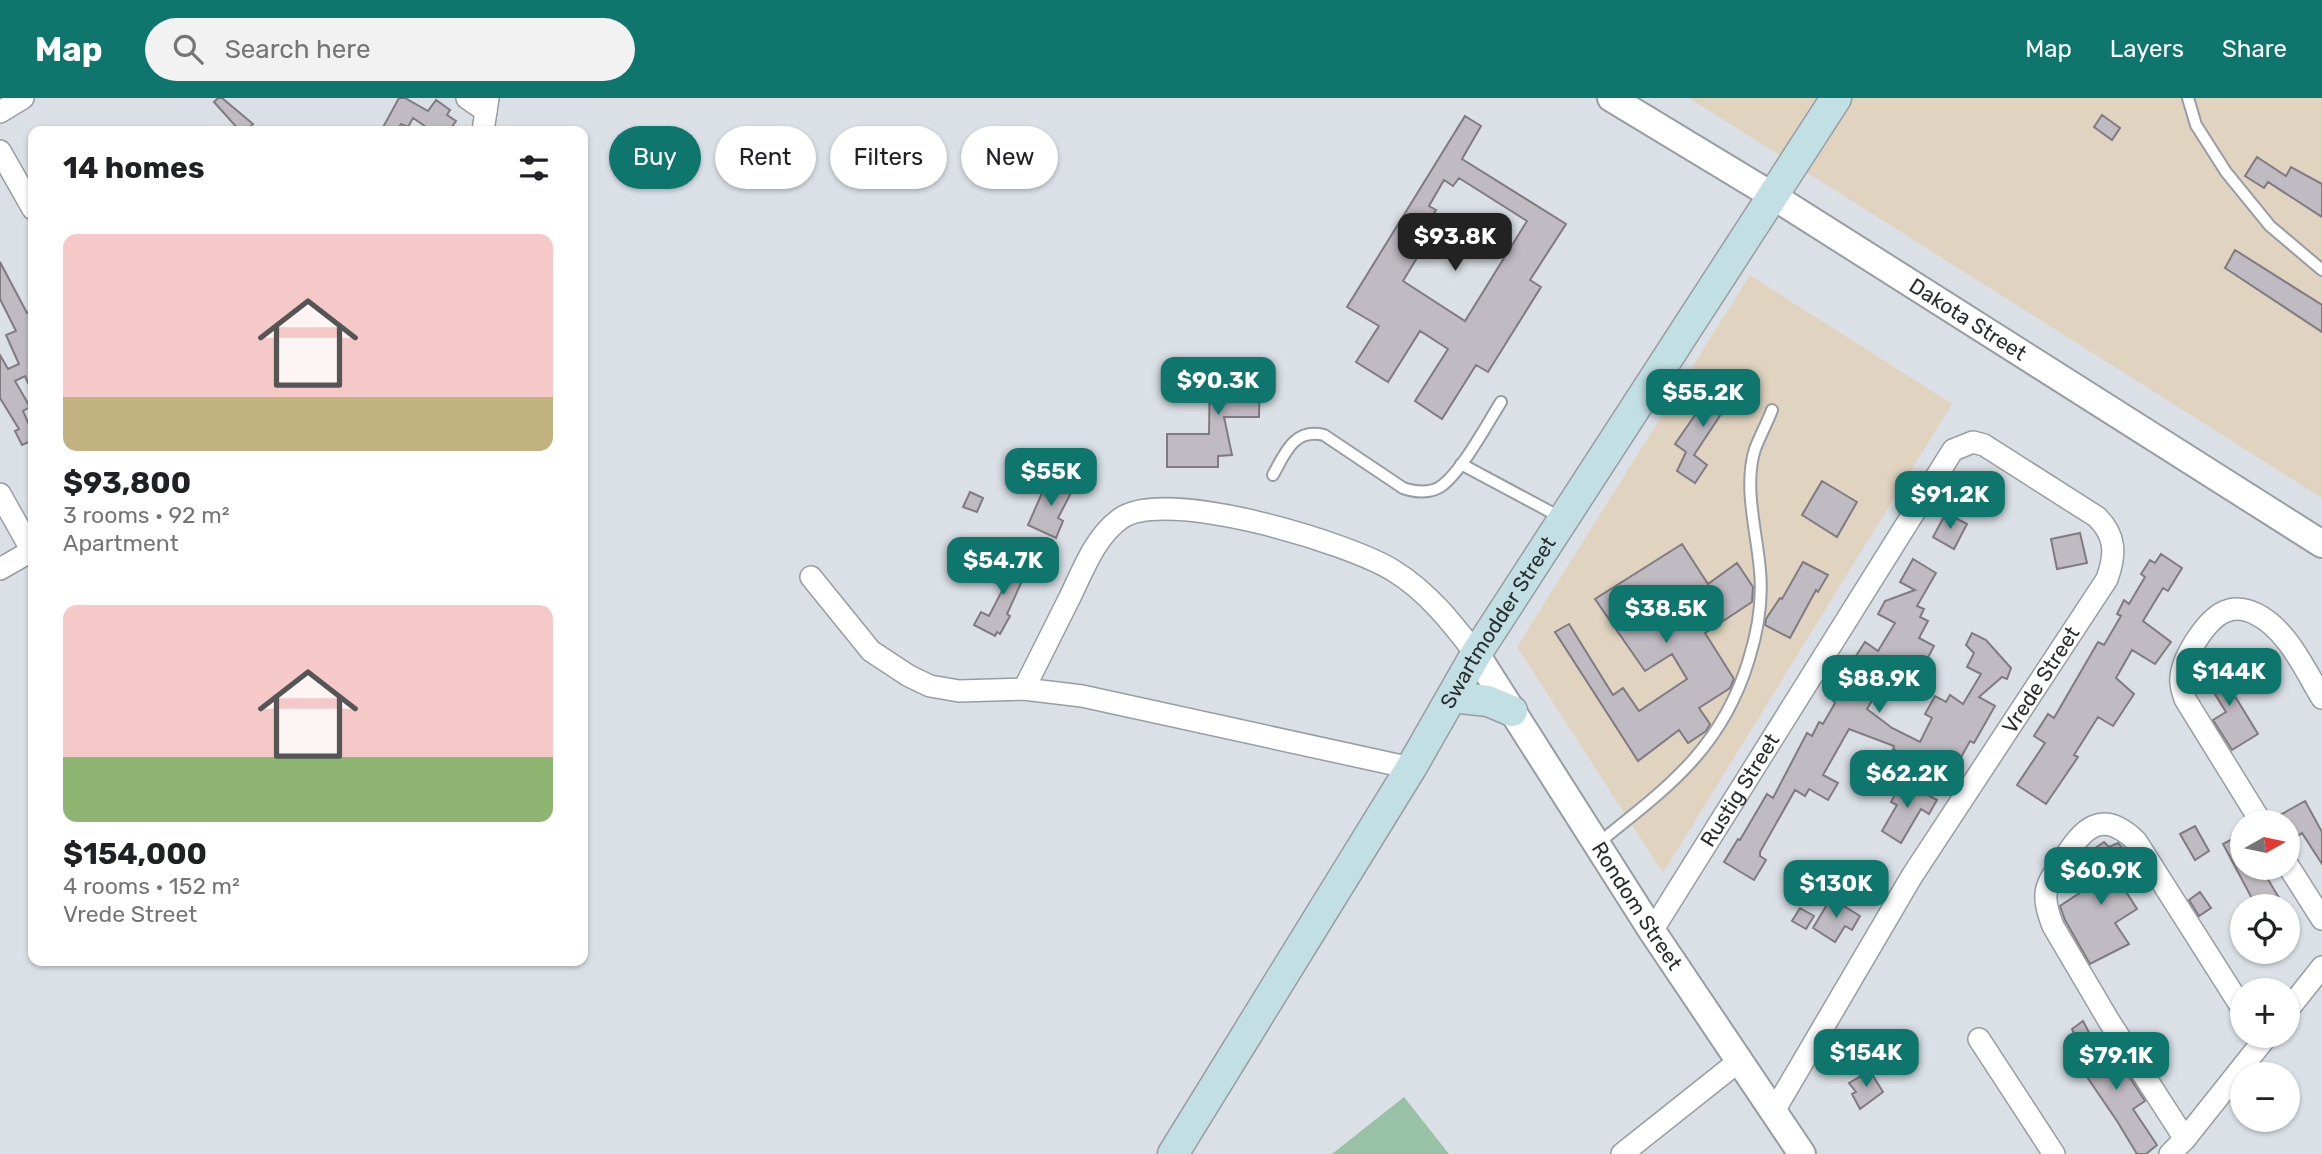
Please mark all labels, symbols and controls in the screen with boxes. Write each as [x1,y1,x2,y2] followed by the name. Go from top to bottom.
[145,18,635,81] search box
[35,30,103,69] text: Map
[169,30,207,68] icon: search
[225,34,370,65] text: Search here
[2025,35,2072,63] text: Map
[2110,35,2184,63] text: Layers
[2222,35,2287,63] text: Share
[609,126,701,189] chip: Buy
[715,126,816,189] chip: Rent
[830,126,947,189] chip: Filters
[961,126,1058,189] chip: New
[515,149,553,187] icon: filters
[63,150,205,186] text: 14 homes
[1398,214,1512,273] pin: $93.8K
[1414,222,1496,250] text: $93.8K
[1905,273,2031,366] street label: Dakota Street
[245,280,371,406] icon: home
[1161,358,1275,417] pin: $90.3K
[1177,366,1259,394] text: $90.3K
[1646,370,1760,429] pin: $55.2K
[1662,378,1744,406] text: $55.2K
[1010,448,1092,508] pin: $55K
[1021,457,1081,485] text: $55K
[63,465,191,501] text: $93,800
[1893,472,2007,531] pin: $91.2K
[1911,480,1989,508] text: $91.2K
[63,501,229,529] text: 3 rooms · 92 m²
[63,529,179,557] text: Apartment
[1435,532,1561,713] street label: Swartmodder Street
[946,538,1060,597] pin: $54.7K
[963,546,1043,574] text: $54.7K
[1609,586,1723,645] pin: $38.5K
[1625,594,1707,622] text: $38.5K
[1997,622,2084,738] street label: Vrede Street
[2180,648,2278,708] pin: $144K
[245,651,371,777] icon: home
[1822,656,1936,715] pin: $88.9K
[2192,657,2266,685] text: $144K
[1838,664,1920,692] text: $88.9K
[1695,729,1784,851] street label: Rustig Street
[1850,750,1964,810] pin: $62.2K
[1866,759,1948,787] text: $62.2K
[2230,810,2300,880] north arrow
[2230,810,2300,1132] map controls
[63,836,207,872] text: $154,000
[1587,837,1688,975] street label: Rondom Street
[2044,848,2158,907] pin: $60.9K
[2060,856,2142,884] text: $60.9K
[1787,860,1885,920] pin: $130K
[1800,869,1872,897] text: $130K
[63,872,240,900] text: 4 rooms · 152 m²
[2230,894,2300,964] button: locate
[63,900,197,928] text: Vrede Street
[2230,978,2300,1048] button: +
[1817,1030,1915,1089] pin: $154K
[2059,1032,2173,1092] pin: $79.1K
[1830,1038,1902,1066] text: $154K
[2079,1041,2153,1069] text: $79.1K
[2230,1062,2300,1132] button: −

